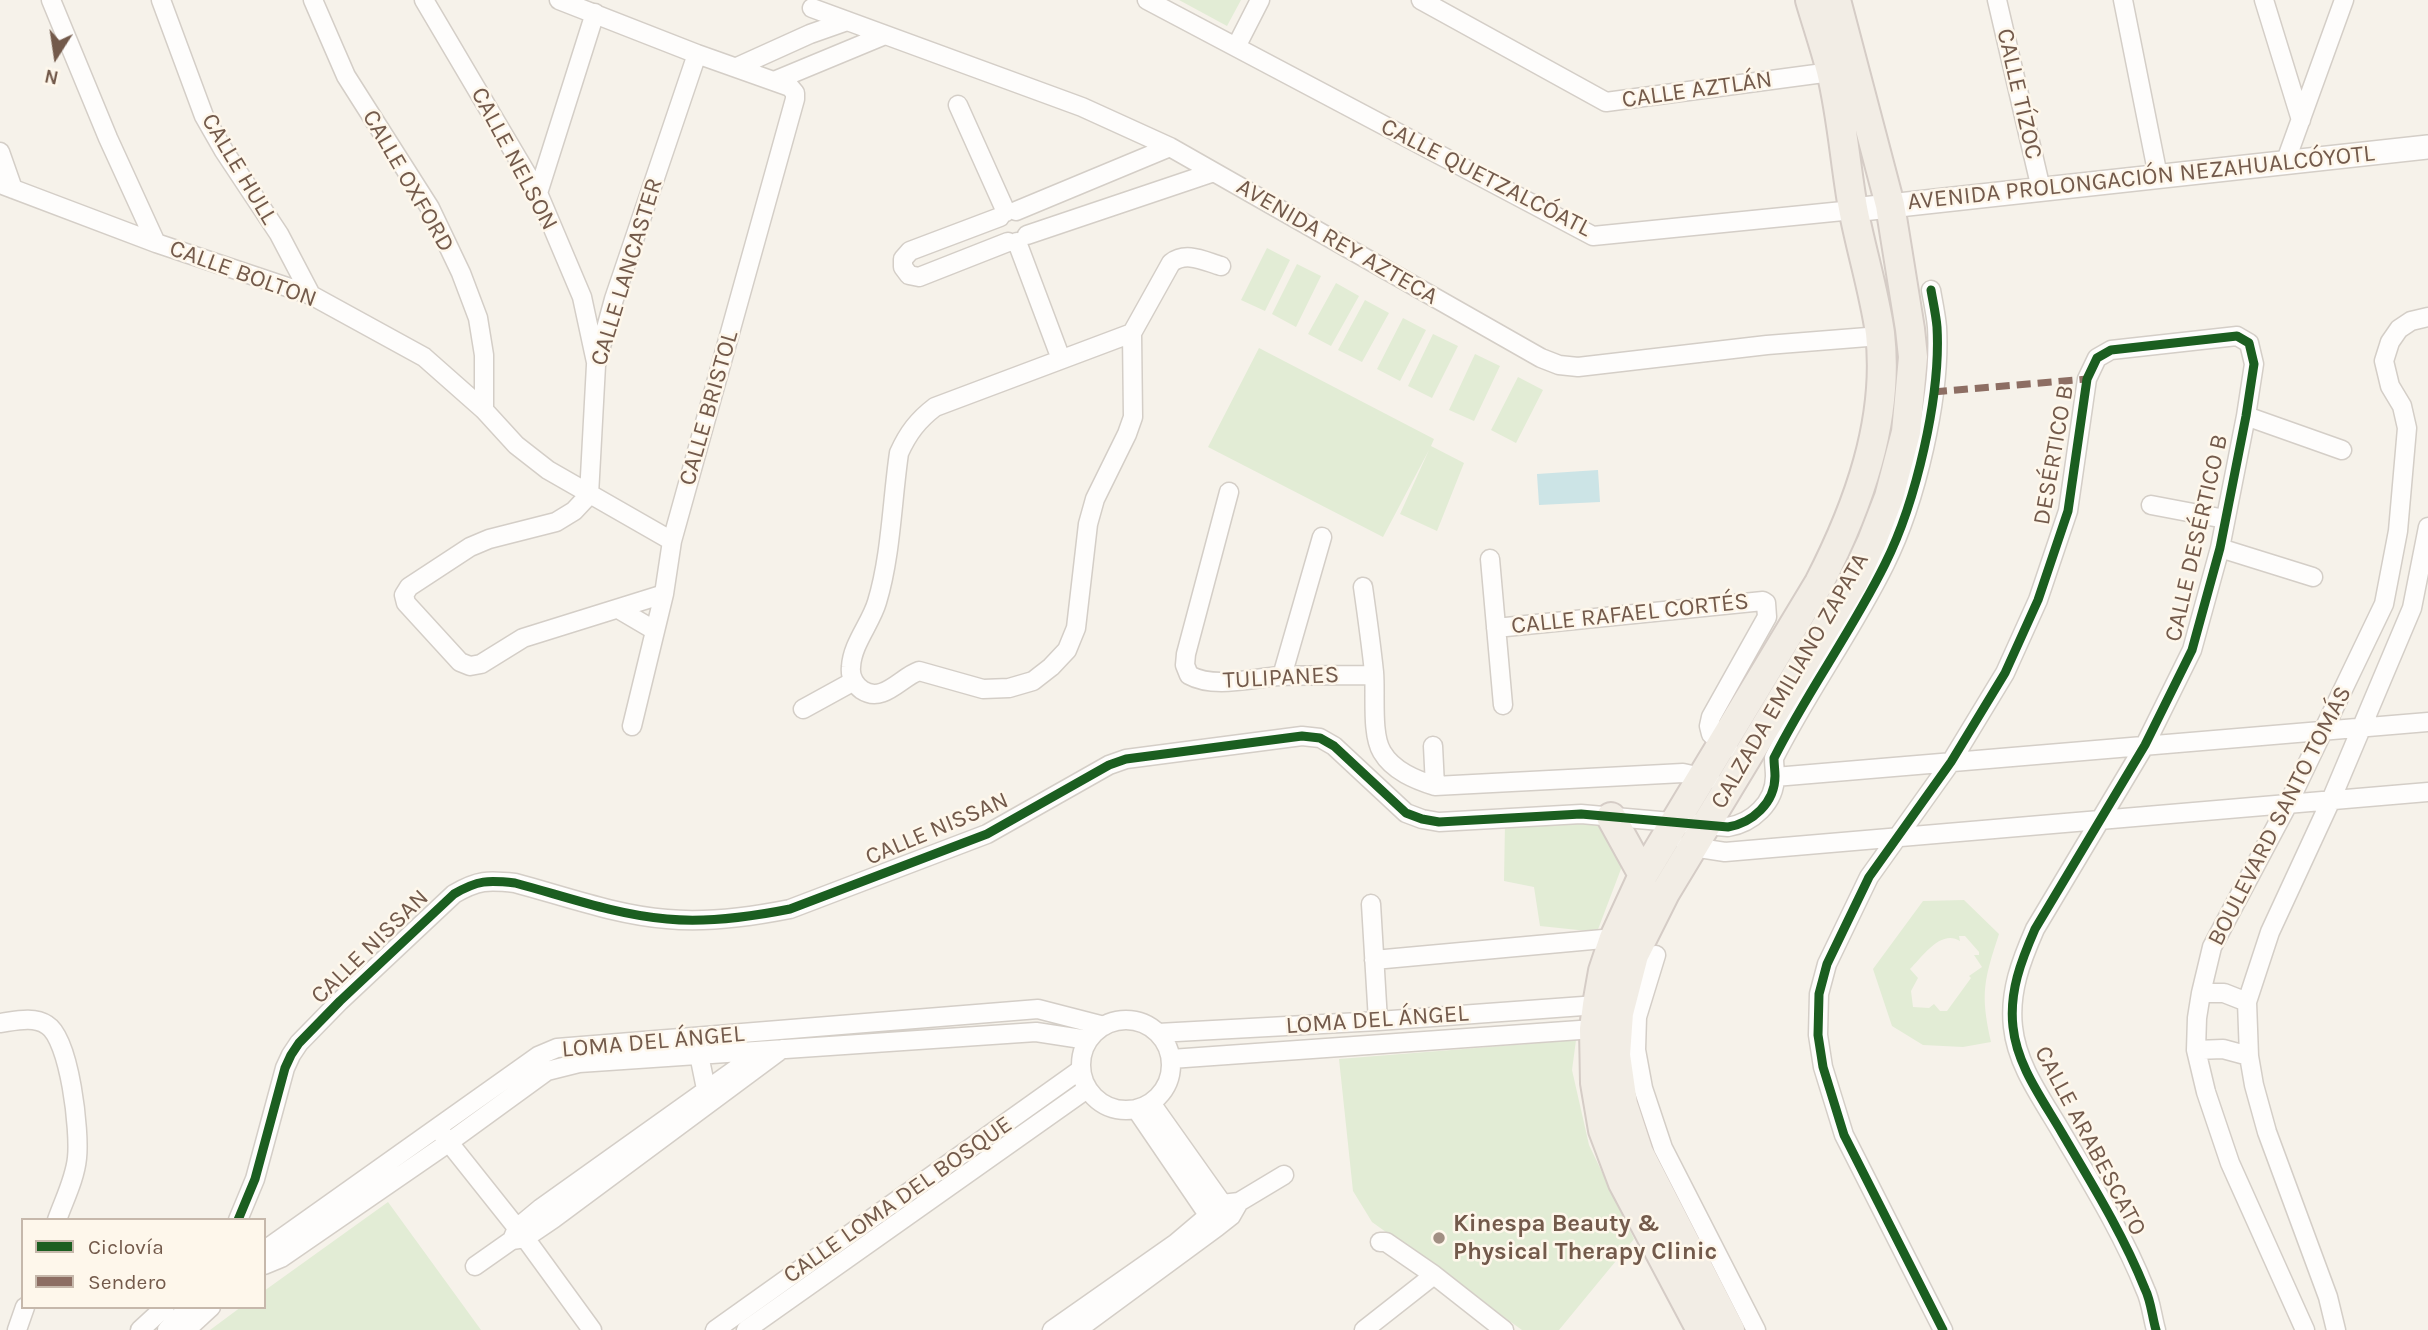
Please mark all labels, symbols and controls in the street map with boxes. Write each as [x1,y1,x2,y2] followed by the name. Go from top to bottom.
[21,21,91,91] north arrow
[1990,26,2048,162] street label: CALLE TÍZOC
[43,64,61,89] text: N
[1620,65,1774,115] street label: CALLE AZTLÁN
[464,83,564,235] street label: CALLE NELSON
[356,105,460,257] street label: CALLE OXFORD
[195,108,283,230] street label: CALLE HULL
[1376,112,1596,244] street label: CALLE QUETZALCÓATL
[1906,139,2376,217] street label: AVENIDA PROLONGACIÓN NEZAHUALCÓYOTL
[1231,173,1443,311] street label: AVENIDA REY AZTECA
[585,175,669,369] street label: CALLE LANCASTER
[165,234,321,314] street label: CALLE BOLTON
[673,327,745,489] street label: CALLE BRISTOL
[2028,383,2080,527] street label: DESÉRTICO B
[2159,432,2235,644] street label: CALLE DESÉRTICO B
[1705,548,1875,814] street label: CALZADA EMILIANO ZAPATA
[1510,587,1750,641] street label: CALLE RAFAEL CORTÉS
[1222,661,1340,695] street label: TULIPANES
[2202,681,2358,951] street label: BOULEVARD SANTO TOMÁS
[861,786,1013,872] street label: CALLE NISSAN
[305,884,435,1010] street label: CALLE NISSAN
[1285,999,1469,1041] street label: LOMA DEL ÁNGEL
[561,1020,745,1064] street label: LOMA DEL ÁNGEL
[2028,1041,2152,1241] street label: CALLE ARABESCATO
[778,1110,1018,1290] street label: CALLE LOMA DEL BOSQUE
[1453,1210,1717,1266] place label: Kinespa Beauty & Physical Therapy Clinic
[21,1218,266,1309] legend
[1431,1230,1447,1246] marker: Kinespa Beauty & Physical Therapy Clinic
[88,1235,164,1259] text: Ciclovía
[88,1270,166,1294] text: Sendero

